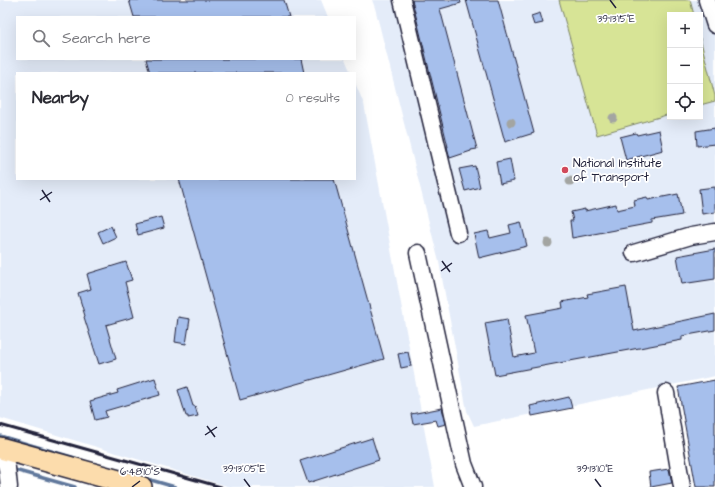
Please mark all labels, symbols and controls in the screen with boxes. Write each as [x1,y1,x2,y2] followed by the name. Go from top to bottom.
[597,12,635,26] text: 39°13'15"E
[667,12,703,120] map controls
[667,12,703,48] button: +
[16,16,356,60] search box
[30,27,52,49] icon: search
[62,28,151,49] text: Search here
[667,48,703,84] button: −
[667,84,703,120] button: locate
[32,86,89,110] text: Nearby
[285,89,340,107] text: 0 results
[573,155,662,186] place label: National Institute of Transport
[560,165,570,175] marker: National Institute of Transport
[223,462,265,476] text: 39°13'05"E
[577,462,613,476] text: 39°13'10"E
[120,465,160,479] text: 6°48'10"S

